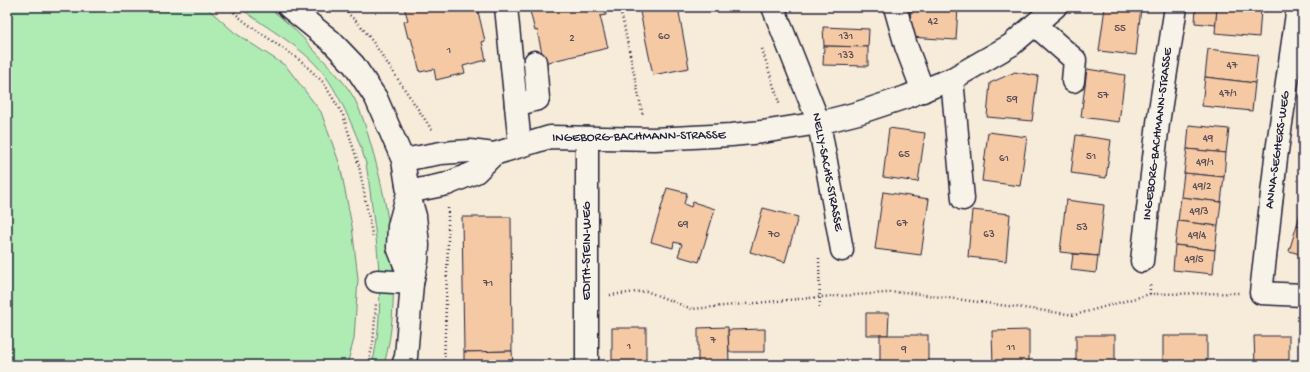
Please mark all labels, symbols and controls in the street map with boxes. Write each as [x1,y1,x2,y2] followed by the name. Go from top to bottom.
[928,16,939,28] house number: 42
[1114,23,1126,35] house number: 55
[658,31,670,43] house number: 60
[838,31,853,43] house number: 131
[569,33,575,45] house number: 2
[446,45,451,57] house number: 1
[1140,46,1176,221] street label: INGEBORG-BACHMANN-STRASSE
[837,50,854,62] house number: 133
[1227,60,1238,72] house number: 47
[1219,88,1237,100] house number: 47/1
[1262,89,1294,210] street label: ANNA-SEGHERS-WEG
[1097,90,1109,102] house number: 57
[1006,94,1018,106] house number: 59
[808,112,846,233] street label: NELLY-SACHS-STRASSE
[552,128,727,146] street label: INGEBORG-BACHMANN-STRASSE
[1203,133,1214,145] house number: 49
[898,149,910,161] house number: 65
[1086,151,1096,163] house number: 51
[999,153,1009,165] house number: 61
[1196,157,1214,169] house number: 49/1
[1193,181,1212,193] house number: 49/2
[580,201,595,300] street label: EDITH-STEIN-WEG
[1189,206,1209,218] house number: 49/3
[896,218,908,230] house number: 67
[677,219,689,231] house number: 69
[1076,222,1088,234] house number: 53
[767,229,780,241] house number: 70
[983,229,995,241] house number: 63
[1188,230,1207,242] house number: 49/4
[1184,254,1204,266] house number: 49/5
[482,278,493,290] house number: 71
[709,335,716,347] house number: 7
[626,341,631,353] house number: 1
[1006,342,1015,354] house number: 11
[900,344,907,356] house number: 9

